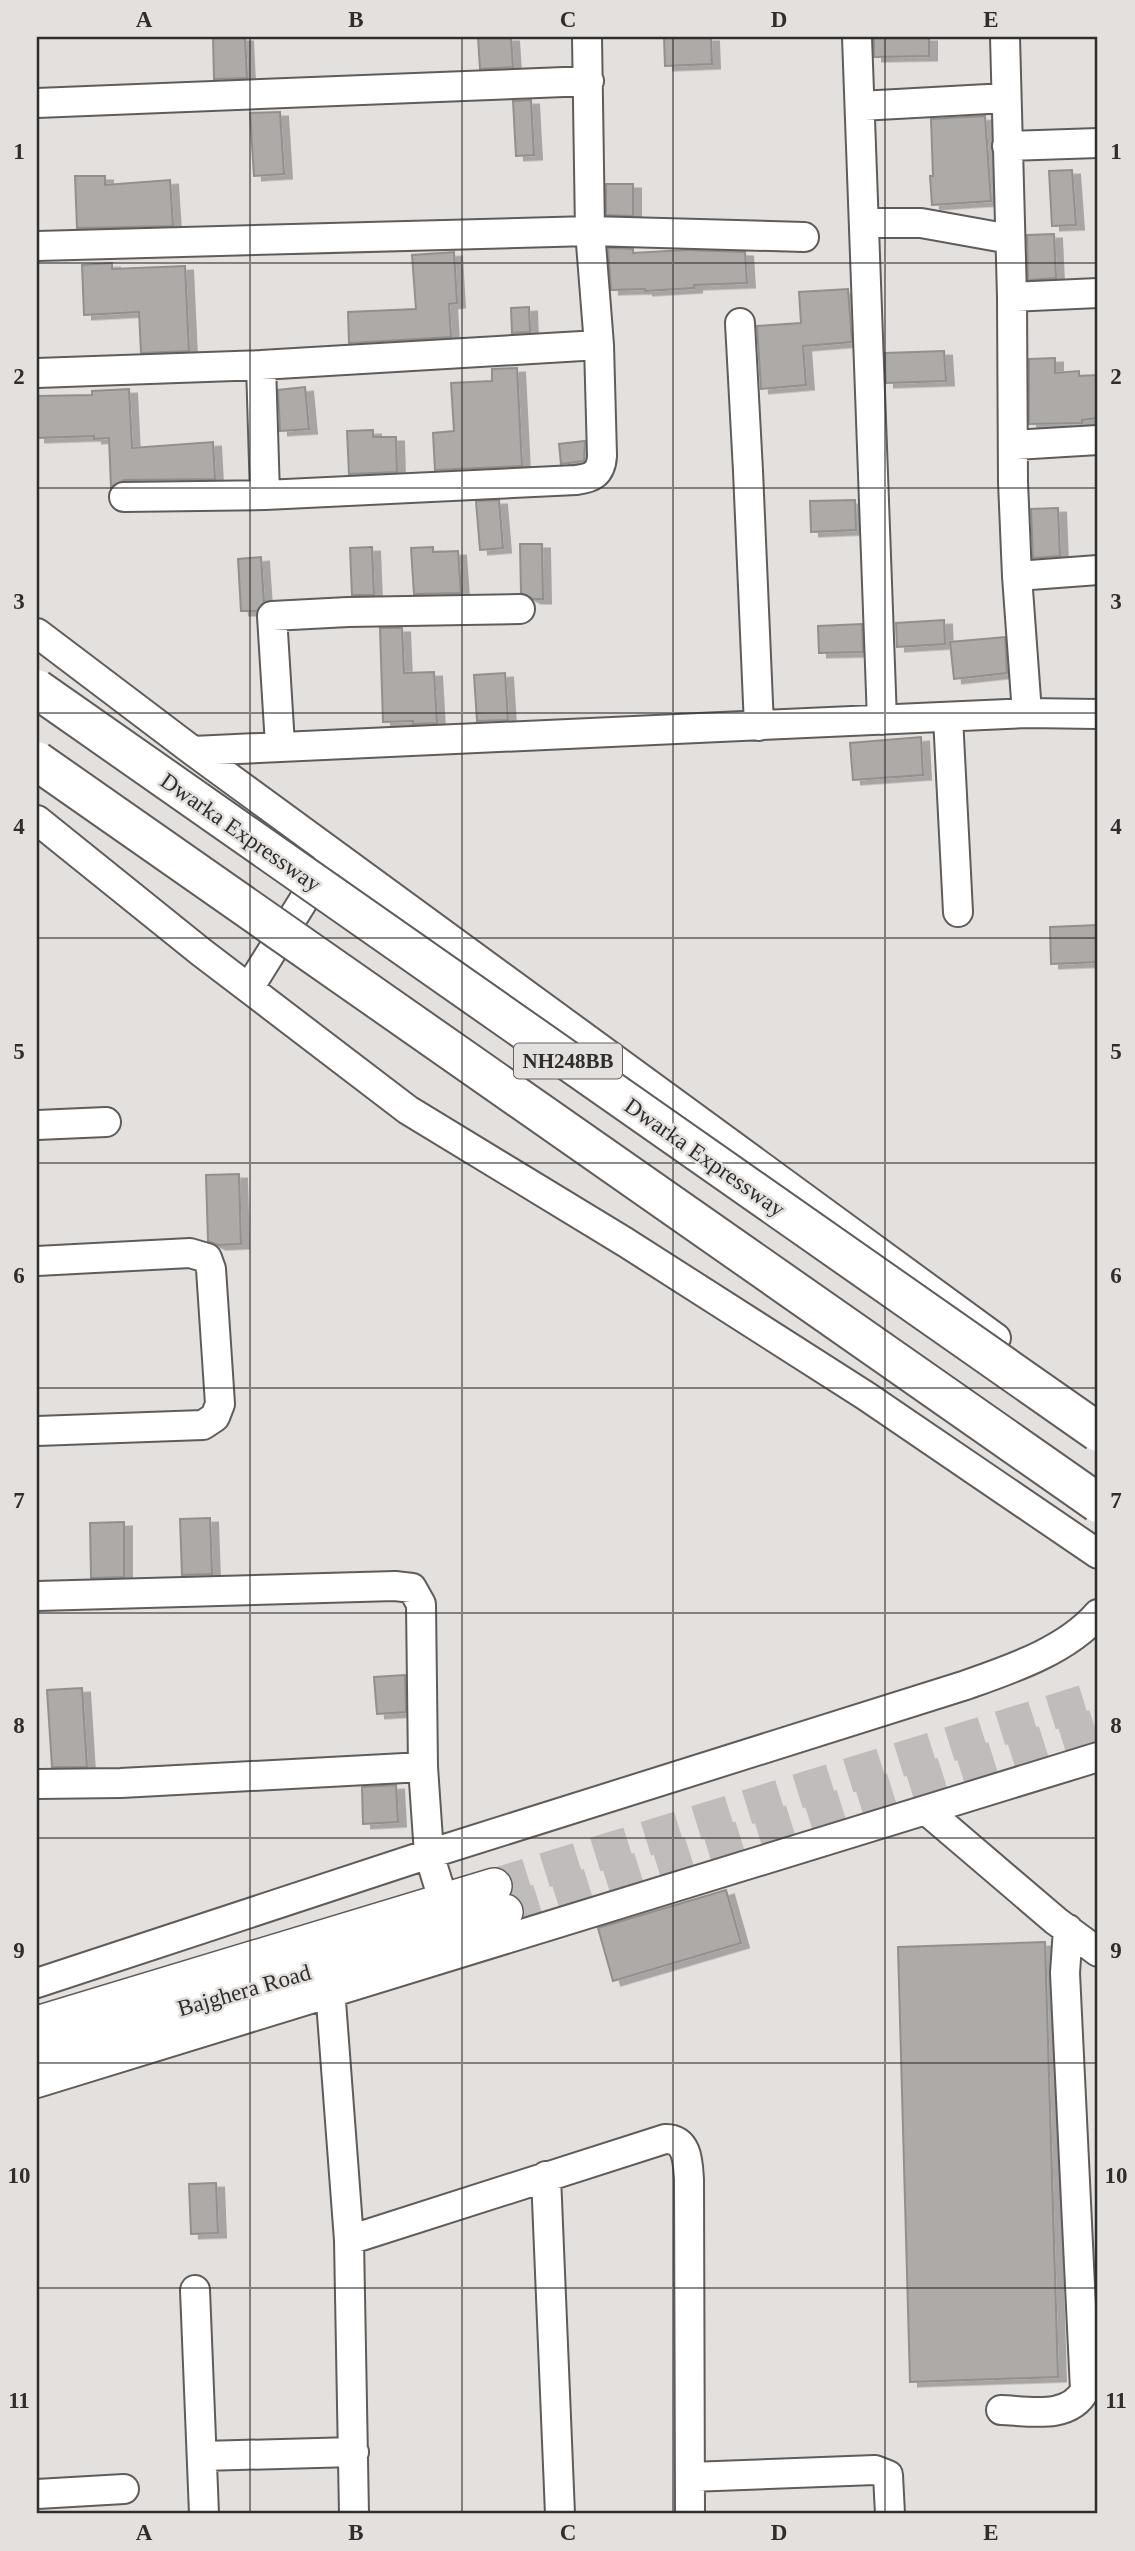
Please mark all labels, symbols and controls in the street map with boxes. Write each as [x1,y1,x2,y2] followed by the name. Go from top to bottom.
[136,7,153,32] text: A
[348,7,364,32] text: B
[560,7,576,32] text: C
[771,7,787,32] text: D
[983,7,999,32] text: E
[13,139,25,164] text: 1
[1110,139,1122,164] text: 1
[13,364,25,389] text: 2
[1110,364,1122,389] text: 2
[13,589,25,614] text: 3
[1110,589,1122,614] text: 3
[156,768,326,897] street label: Dwarka Expressway
[13,814,25,839] text: 4
[1110,814,1122,839] text: 4
[13,1039,25,1064] text: 5
[1110,1039,1122,1064] text: 5
[514,1044,622,1078] road number: NH248BB
[620,1093,790,1222] street label: Dwarka Expressway
[13,1263,25,1288] text: 6
[1110,1263,1122,1288] text: 6
[13,1488,25,1513] text: 7
[1110,1488,1122,1513] text: 7
[13,1713,25,1738] text: 8
[1110,1713,1122,1738] text: 8
[13,1938,25,1963] text: 9
[1110,1938,1122,1963] text: 9
[175,1959,314,2021] street label: Bajghera Road
[8,2163,31,2188] text: 10
[1105,2163,1128,2188] text: 10
[8,2388,30,2413] text: 11
[1105,2388,1127,2413] text: 11
[136,2520,153,2545] text: A
[348,2520,364,2545] text: B
[560,2520,576,2545] text: C
[771,2520,787,2545] text: D
[983,2520,999,2545] text: E

